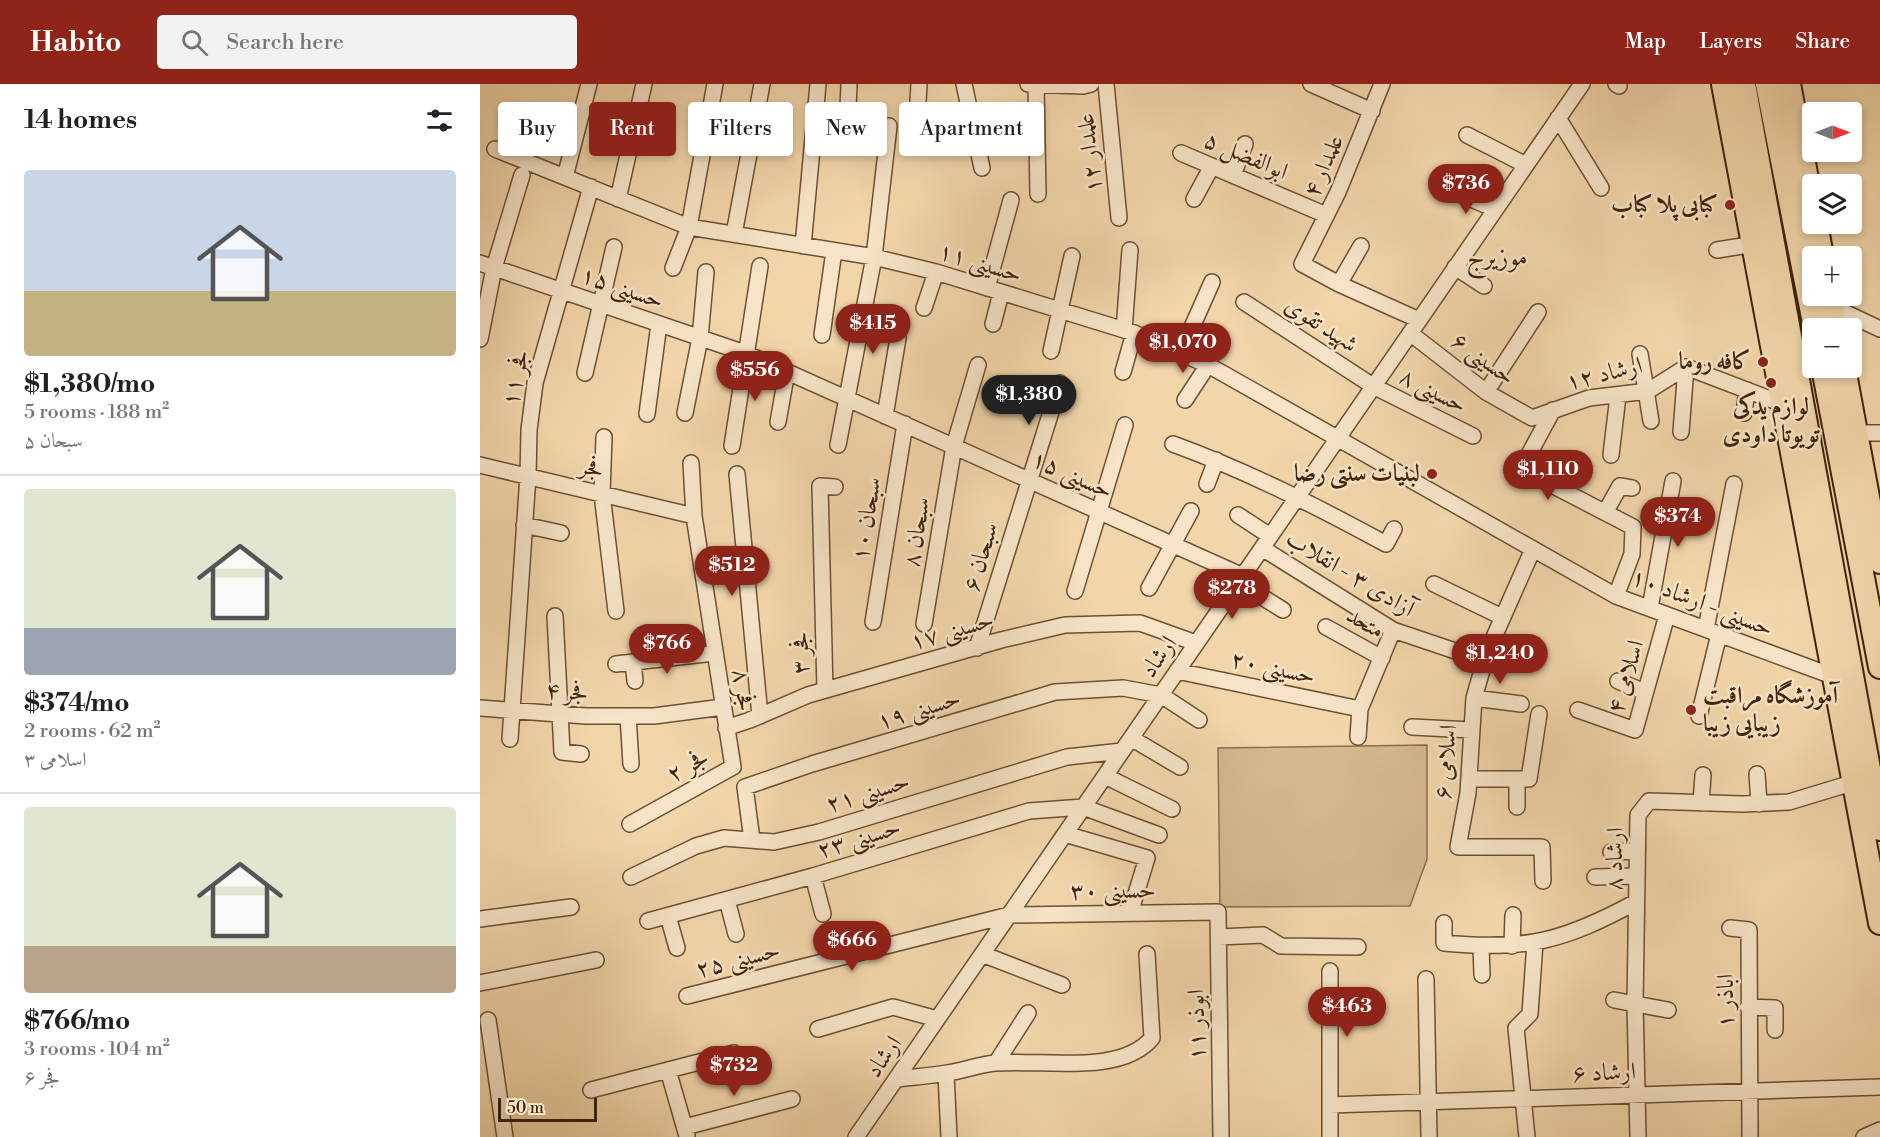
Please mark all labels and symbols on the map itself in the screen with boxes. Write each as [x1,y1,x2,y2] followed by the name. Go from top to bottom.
[1802,102,1862,162] north arrow
[1071,112,1109,194] street label: علمدار ۱۲
[1199,125,1293,188] street label: ابوالفضل ۵
[1297,130,1351,202] street label: علمدار ۴
[1430,164,1502,215] pin: $736
[1611,190,1718,222] place label: کبابی پلا کباب
[1723,198,1737,212] marker: کبابی پلا کباب
[934,236,1025,291] street label: حسینی ۱۱
[1466,241,1528,280] district label: موزیرج
[576,260,667,317] street label: حسینی ۱۵
[1279,290,1363,360] street label: شهید تقوی
[837,304,909,355] pin: $415
[1134,323,1232,374] pin: $1,070
[1445,326,1521,393] street label: حسینی ۶
[495,347,537,409] street label: فجر ۱۱
[1678,347,1751,377] place label: کافه روما
[719,351,791,402] pin: $556
[1563,351,1645,397] street label: ارشاد ۱۲
[1756,355,1770,369] marker: کافه روما
[1394,361,1472,422] street label: حسینی ۸
[980,375,1078,426] pin: $1,380
[1764,376,1778,390] marker: لوازم یدکی تویوتا داودی
[1722,391,1821,450] place label: لوازم یدکی تویوتا داودی
[1026,444,1117,507] street label: حسینی ۱۵
[574,450,607,485] street label: فجر
[1499,450,1597,501] pin: $1,110
[1294,459,1420,490] place label: لبنیات سنتی رضا
[1425,467,1439,481] marker: لبنیات سنتی رضا
[846,475,888,563] street label: سبحان ۱۰
[897,495,937,569] street label: سبحان ۸
[1642,497,1714,548] pin: $374
[956,519,1006,595] street label: سبحان ۶
[1280,524,1422,626] street label: آزادی ۳ - انقلاب
[696,546,768,597] pin: $512
[1626,562,1777,645] street label: حسینی - ارشاد ۱۰
[1196,569,1268,620] pin: $278
[1341,600,1389,646] street label: متحد
[907,605,998,658] street label: حسینی ۱۷
[631,624,703,675] pin: $766
[1134,630,1184,684] street label: ارشاد
[786,631,816,675] street label: فجر ۳
[1451,634,1549,685] pin: $1,240
[1601,637,1651,717] street label: اسلامی ۴
[1228,644,1318,693] street label: حسینی ۲۰
[725,666,761,714] street label: فجر ۸
[545,676,589,708] street label: فجر ۴
[1703,679,1841,739] place label: آموزشگاه مراقبت زیبایی زیبا
[874,683,965,738] street label: حسینی ۱۹
[1684,703,1698,717] marker: آموزشگاه مراقبت زیبایی زیبا
[1428,723,1464,801] street label: اسلامی ۶
[662,742,714,790] street label: فجر ۲
[823,766,914,821] street label: حسینی ۲۱
[814,812,905,867] street label: حسینی ۲۳
[1599,827,1631,891] street label: ارشاد ۸
[1070,875,1156,908] street label: حسینی ۳۰
[816,921,888,972] pin: $666
[693,935,783,986] street label: حسینی ۲۵
[1711,974,1741,1028] street label: اباذر ۱
[1311,987,1383,1038] pin: $463
[1181,989,1213,1061] street label: ابوذر ۱۱
[859,1030,909,1084] street label: ارشاد
[698,1046,770,1097] pin: $732
[1572,1057,1636,1089] street label: ارشاد ۶
[498,1095,597,1122] scale bar

